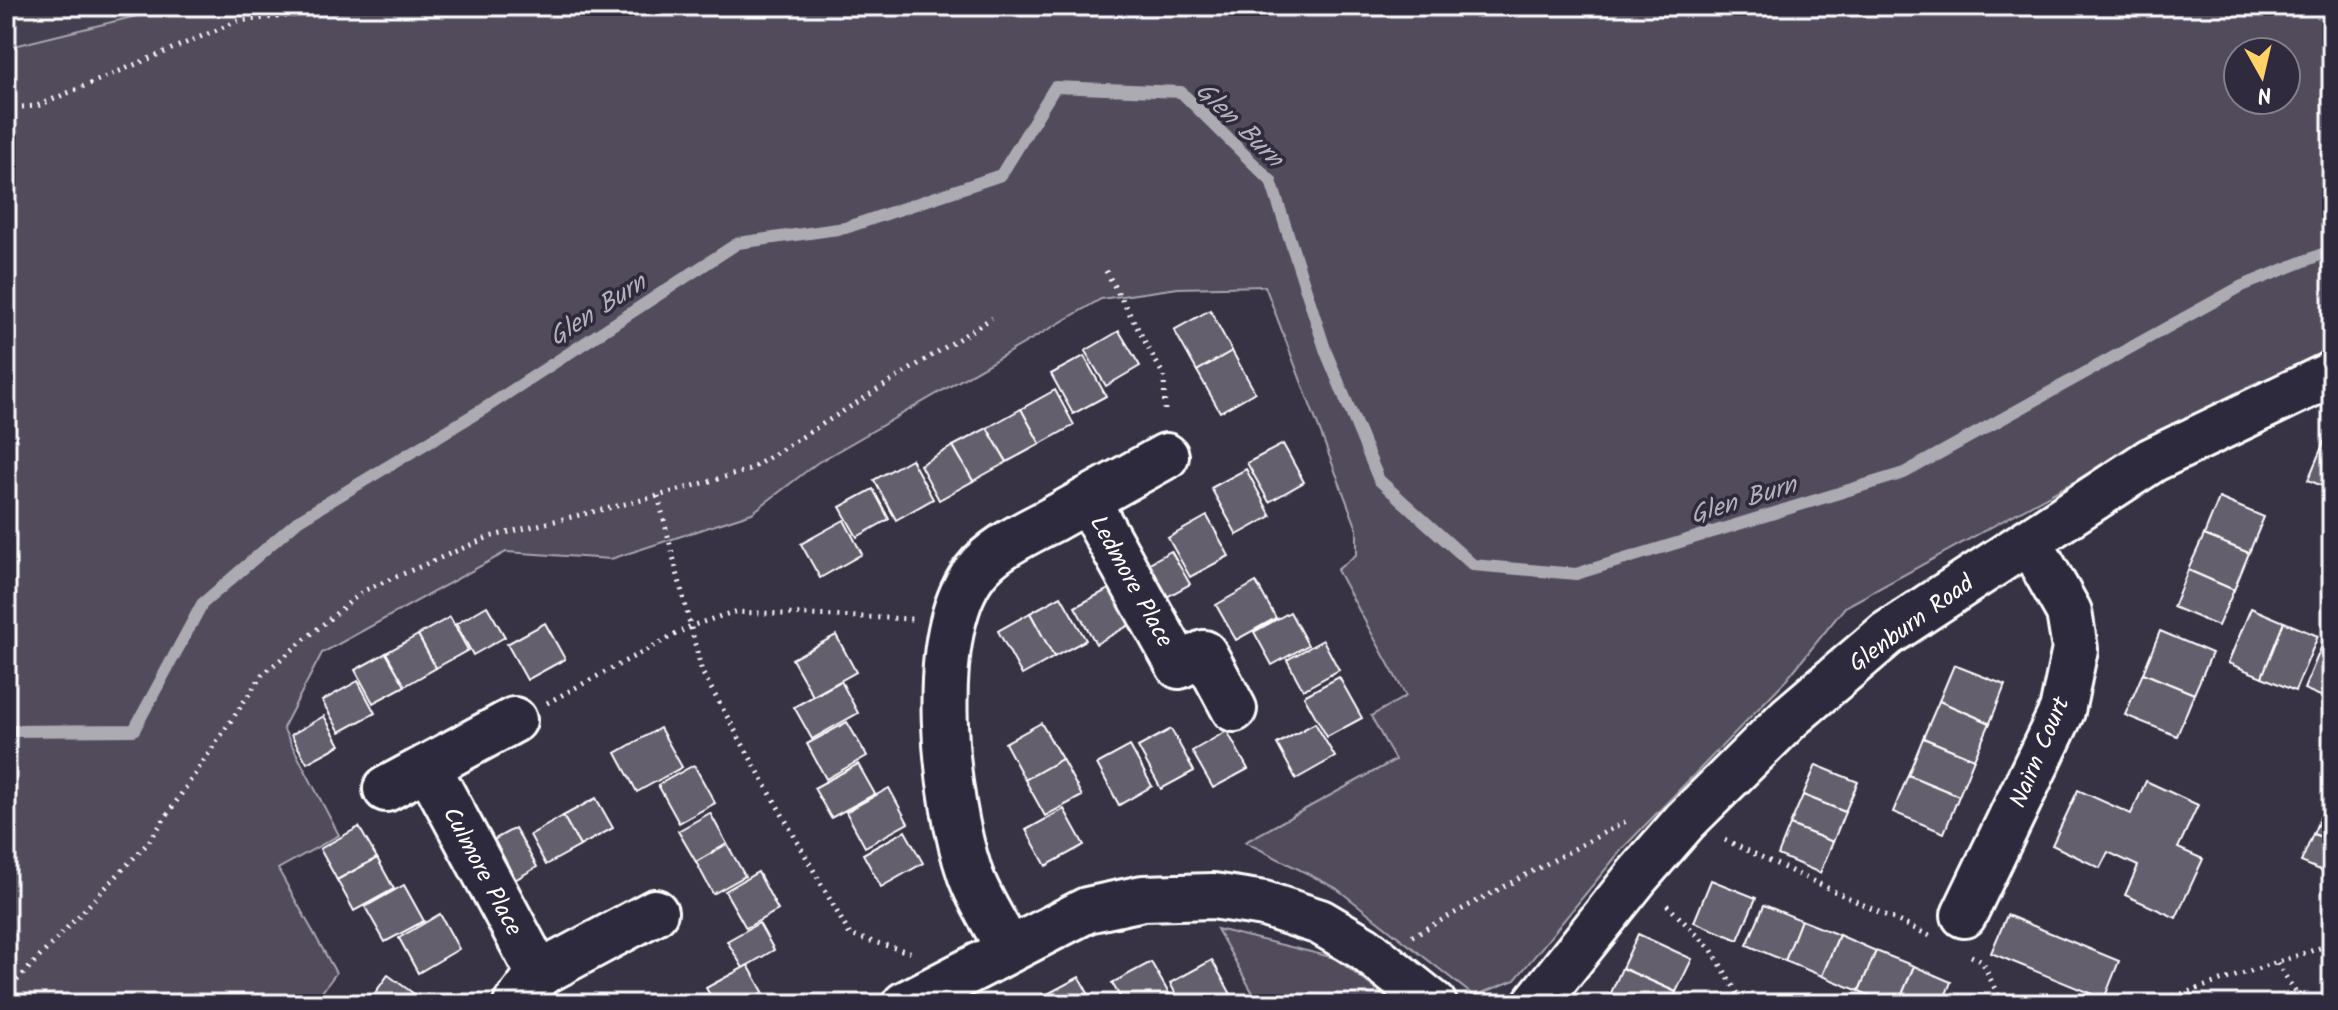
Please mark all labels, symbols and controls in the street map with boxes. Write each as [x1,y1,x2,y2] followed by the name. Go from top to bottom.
[2222,36,2302,116] north arrow
[1185,72,1294,180] water label: Glen Burn
[2255,75,2274,112] text: N
[541,262,657,358] water label: Glen Burn
[1685,464,1804,537] water label: Glen Burn
[1078,508,1183,655] street label: Ledmore Place
[1841,565,1984,683] street label: Glenburn Road
[1999,690,2082,814] street label: Nairn Court
[431,800,532,944] street label: Culmore Place

